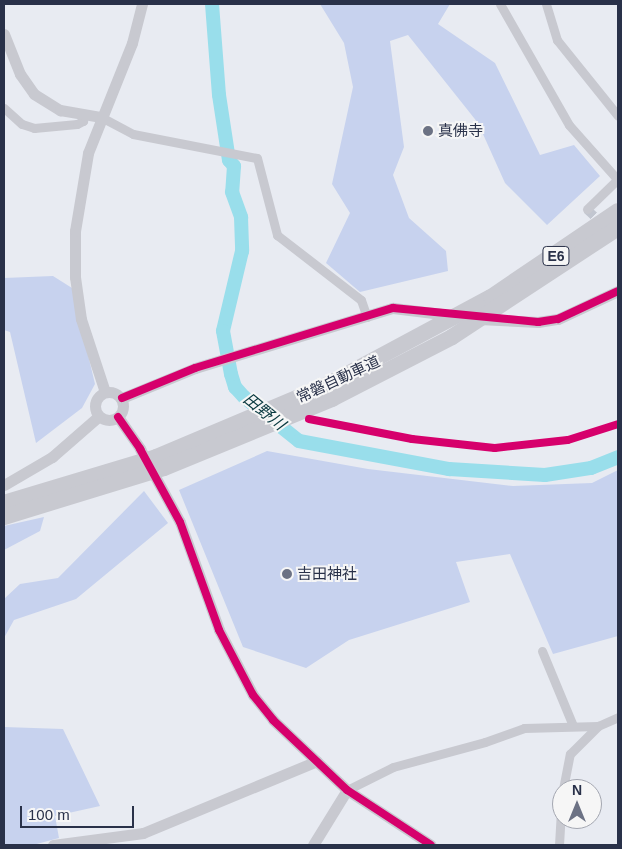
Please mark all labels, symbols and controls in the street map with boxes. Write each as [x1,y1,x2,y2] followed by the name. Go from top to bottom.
[438,122,483,140] place label: 真佛寺
[422,125,434,137] marker: 真佛寺
[542,245,570,268] road number: E6
[293,352,383,406] street label: 常磐自動車道
[239,389,289,435] water label: 田野川
[297,565,357,583] place label: 吉田神社
[281,568,293,580] marker: 吉田神社
[552,779,602,829] north arrow
[572,782,582,798] text: N
[22,796,136,828] scale bar
[28,806,70,823] text: 100 m

